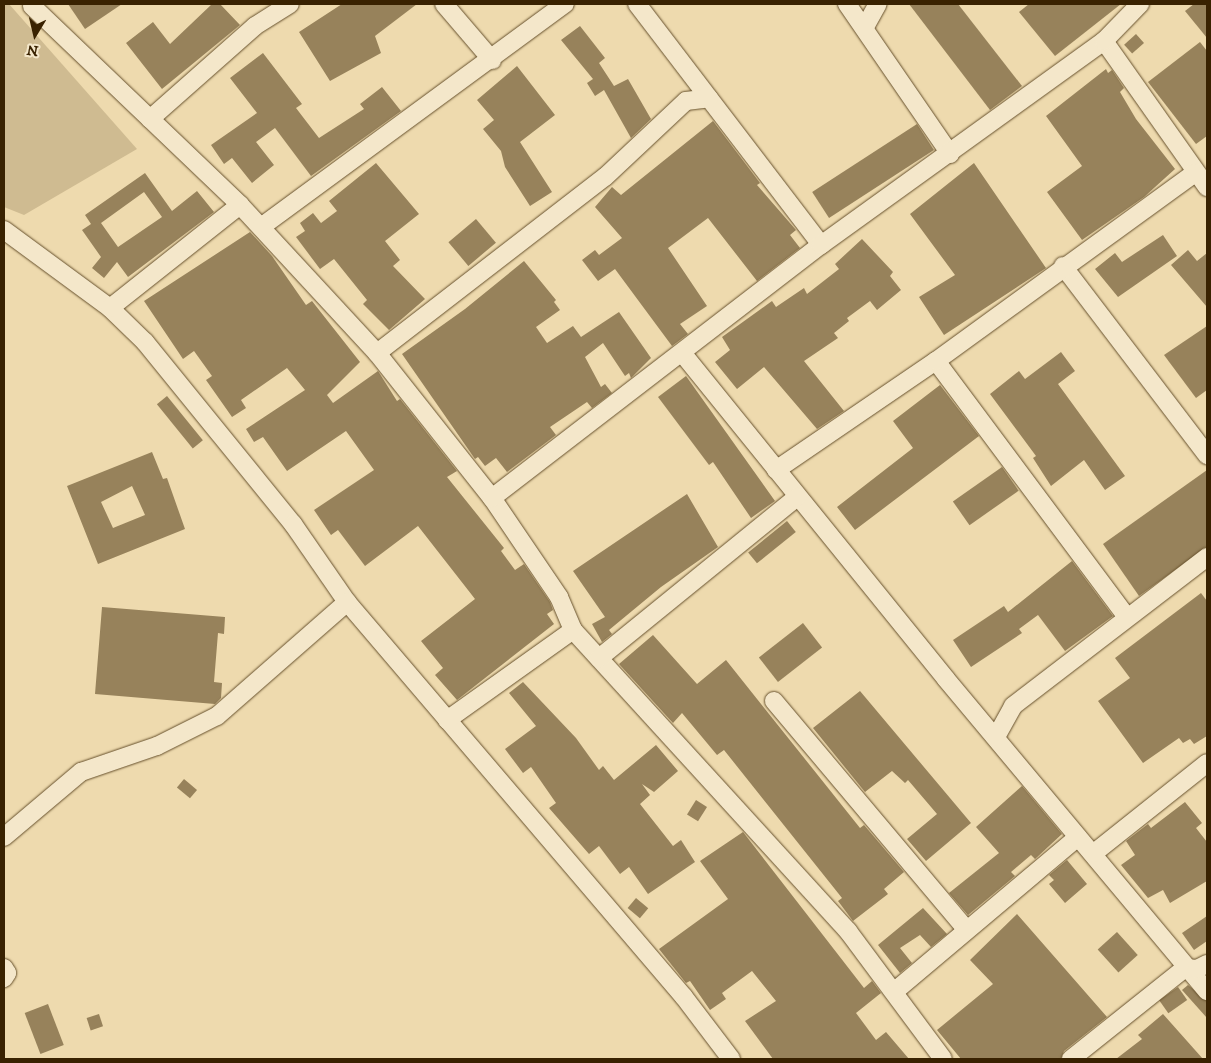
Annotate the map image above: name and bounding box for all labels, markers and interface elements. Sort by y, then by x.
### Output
north arrow [10,10,60,60]
text: N [26,40,40,60]

